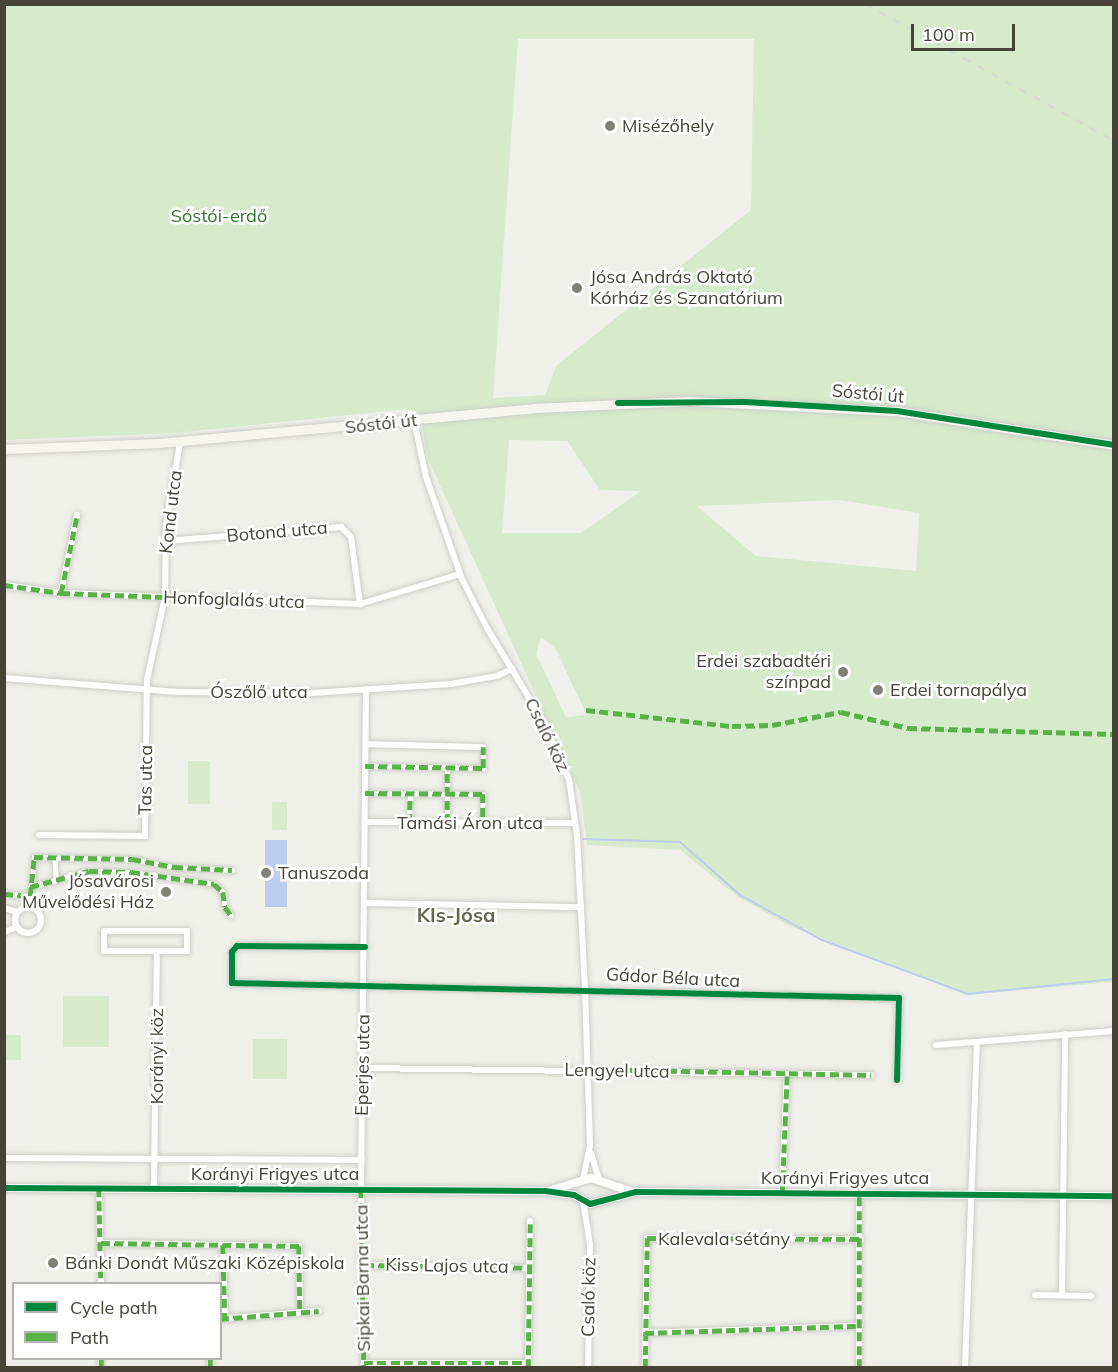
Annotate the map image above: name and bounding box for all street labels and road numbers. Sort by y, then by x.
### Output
street label: Sóstói út [831,380,905,408]
street label: Sóstói út [344,409,418,439]
street label: Kond utca [155,469,187,555]
street label: Botond utca [226,517,328,547]
street label: Honfoglalás utca [163,587,305,613]
street label: Ószőlő utca [210,681,308,703]
street label: Csaló köz [520,694,574,776]
street label: Tas utca [135,745,157,815]
street label: Tamási Áron utca [397,812,543,834]
street label: Gádor Béla utca [605,964,741,992]
street label: Korányi köz [146,1008,168,1104]
street label: Eperjes utca [351,1014,375,1116]
street label: Lengyel utca [564,1059,670,1083]
street label: Korányi Frigyes utca [191,1163,359,1185]
street label: Korányi Frigyes utca [761,1167,929,1189]
street label: Sipkai Barna utca [351,1204,375,1352]
street label: Kalevala sétány [658,1228,790,1250]
street label: Kiss Lajos utca [385,1254,509,1278]
street label: Csaló köz [578,1257,600,1337]

